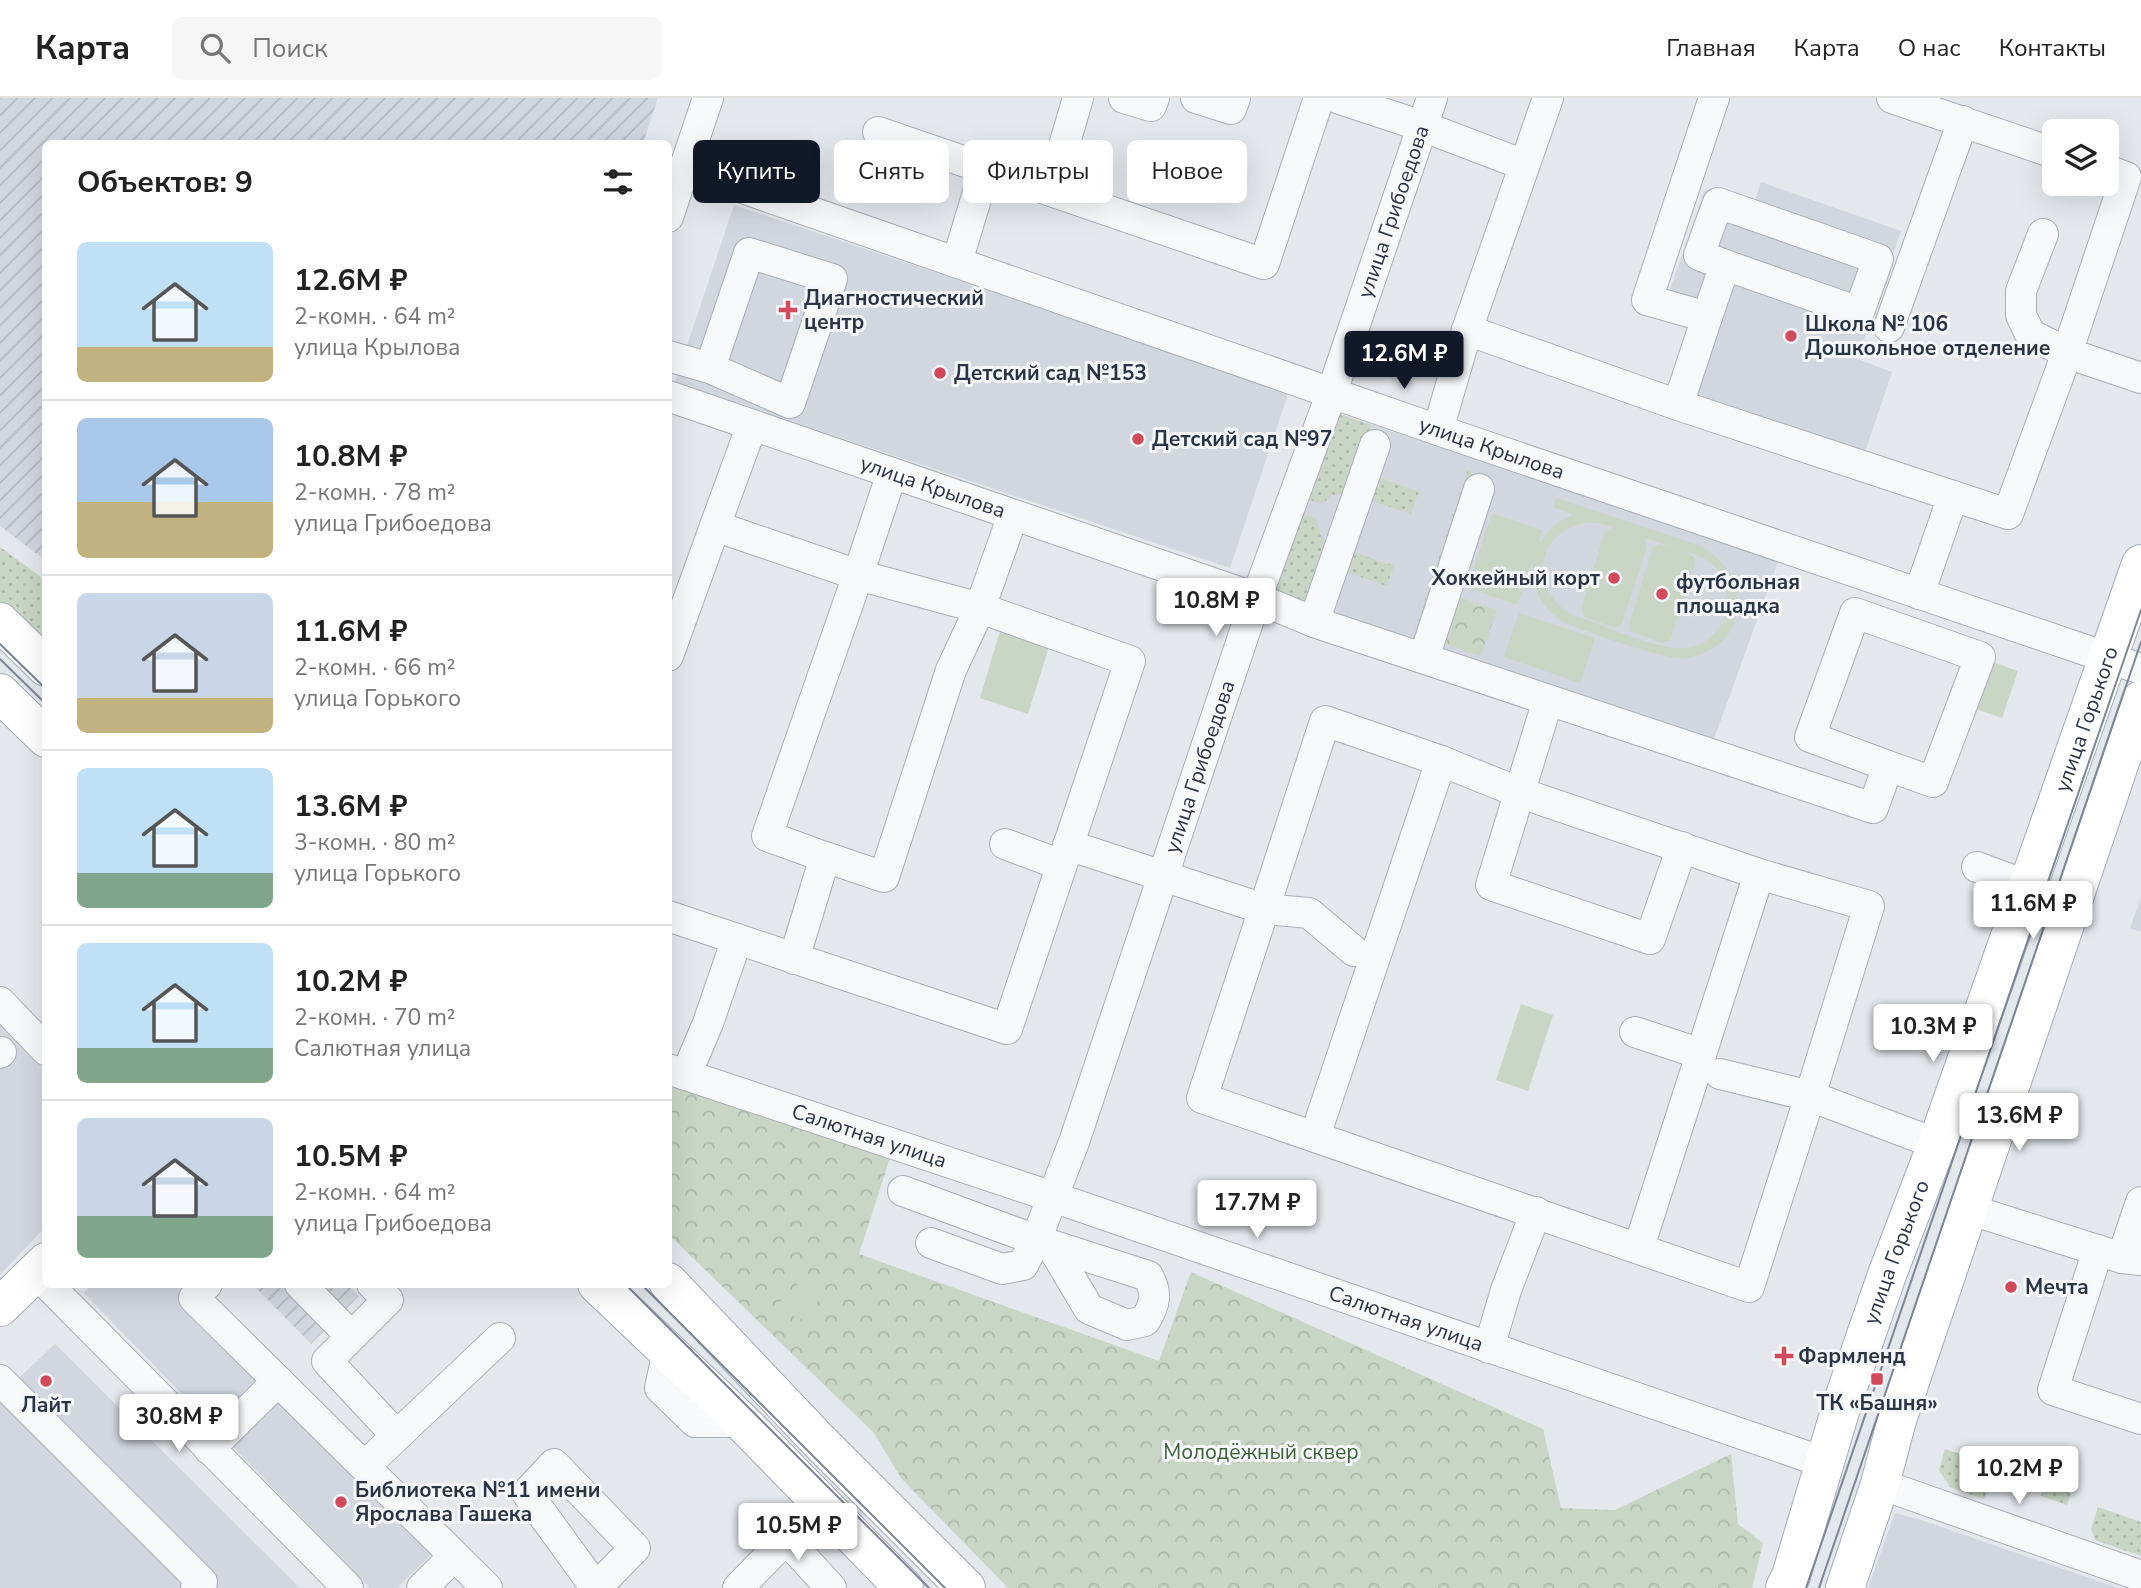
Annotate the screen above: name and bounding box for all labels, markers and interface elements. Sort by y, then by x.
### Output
search box [172,17,662,80]
text: Карта [35,26,130,71]
icon: search [196,29,234,67]
text: Поиск [252,31,328,66]
text: Главная [1666,32,1756,64]
text: Карта [1794,32,1860,64]
text: О нас [1898,32,1961,64]
text: Контакты [1999,32,2106,64]
map controls [2042,119,2119,196]
button: layers [2042,119,2119,196]
street label: улица Грибоедова [1351,122,1436,302]
chip: Купить [693,140,820,203]
chip: Снять [834,140,949,203]
chip: Фильтры [963,140,1113,203]
chip: Новое [1127,140,1247,203]
text: Объектов: 9 [77,162,253,203]
icon: filters [599,163,637,201]
text: 12.6M ₽ [294,260,408,301]
icon: home [133,270,217,354]
place label: Диагностический центр [804,284,984,336]
marker: Диагностический центр [778,300,798,320]
text: 2-комн. · 64 m² [294,301,456,332]
place label: Школа № 106 Дошкольное отделение [1805,310,2050,362]
marker: Школа № 106 Дошкольное отделение [1783,328,1799,344]
pin: 12.6M ₽ [1339,331,1469,391]
text: улица Крылова [294,332,460,363]
text: 12.6M ₽ [1360,338,1448,369]
place label: Детский сад №153 [954,359,1147,387]
marker: Детский сад №153 [932,365,948,381]
street label: улица Крылова [1415,410,1568,486]
place label: Детский сад №97 [1152,425,1332,453]
marker: Детский сад №97 [1130,431,1146,447]
text: 10.8M ₽ [294,436,408,477]
icon: home [133,446,217,530]
street label: улица Крылова [856,449,1009,525]
text: 2-комн. · 78 m² [294,477,456,508]
text: улица Грибоедова [294,508,492,539]
place label: Хоккейный корт [1430,564,1600,592]
place label: футбольная площадка [1676,568,1800,620]
marker: Хоккейный корт [1606,570,1622,586]
pin: 10.8M ₽ [1151,578,1281,638]
text: 10.8M ₽ [1172,585,1260,616]
marker: футбольная площадка [1654,586,1670,602]
text: 11.6M ₽ [294,611,408,652]
icon: home [133,621,217,705]
street label: улица Горького [2048,643,2125,796]
text: 2-комн. · 66 m² [294,652,456,683]
street label: улица Грибоедова [1158,677,1242,857]
text: улица Горького [294,683,461,714]
text: 13.6M ₽ [294,786,408,827]
icon: home [133,796,217,880]
text: 3-комн. · 80 m² [294,827,456,858]
text: улица Горького [294,858,461,889]
pin: 11.6M ₽ [1968,882,2098,941]
text: 11.6M ₽ [1989,888,2077,919]
text: 10.2M ₽ [294,961,408,1002]
icon: home [133,971,217,1055]
text: 2-комн. · 70 m² [294,1002,456,1033]
pin: 10.3M ₽ [1868,1004,1998,1064]
text: 10.3M ₽ [1889,1011,1977,1042]
text: Салютная улица [294,1033,471,1064]
pin: 13.6M ₽ [1954,1094,2084,1153]
street label: Салютная улица [788,1097,950,1175]
text: 13.6M ₽ [1975,1100,2063,1131]
text: 10.5M ₽ [294,1136,408,1177]
icon: home [133,1146,217,1230]
street label: улица Горького [1857,1176,1936,1328]
text: 2-комн. · 64 m² [294,1177,456,1208]
pin: 17.7M ₽ [1192,1180,1322,1240]
text: 17.7M ₽ [1213,1187,1301,1218]
text: улица Грибоедова [294,1208,492,1239]
place label: Мечта [2025,1273,2089,1301]
street label: Салютная улица [1325,1279,1487,1358]
marker: Мечта [2003,1279,2019,1295]
place label: Фармленд [1798,1342,1906,1370]
marker: Фармленд [1776,1348,1792,1364]
marker: ТК «Башня» [1869,1371,1885,1387]
marker: Лайт [38,1373,54,1389]
place label: ТК «Башня» [1816,1389,1938,1417]
place label: Лайт [21,1391,71,1419]
pin: 30.8M ₽ [114,1394,244,1454]
text: 30.8M ₽ [135,1401,223,1432]
park label: Молодёжный сквер [1163,1438,1359,1466]
pin: 10.2M ₽ [1954,1446,2084,1506]
text: 10.2M ₽ [1975,1453,2063,1484]
place label: Библиотека №11 имени Ярослава Гашека [355,1476,601,1528]
marker: Библиотека №11 имени Ярослава Гашека [333,1494,349,1510]
pin: 10.5M ₽ [733,1504,863,1563]
text: 10.5M ₽ [754,1510,842,1541]

